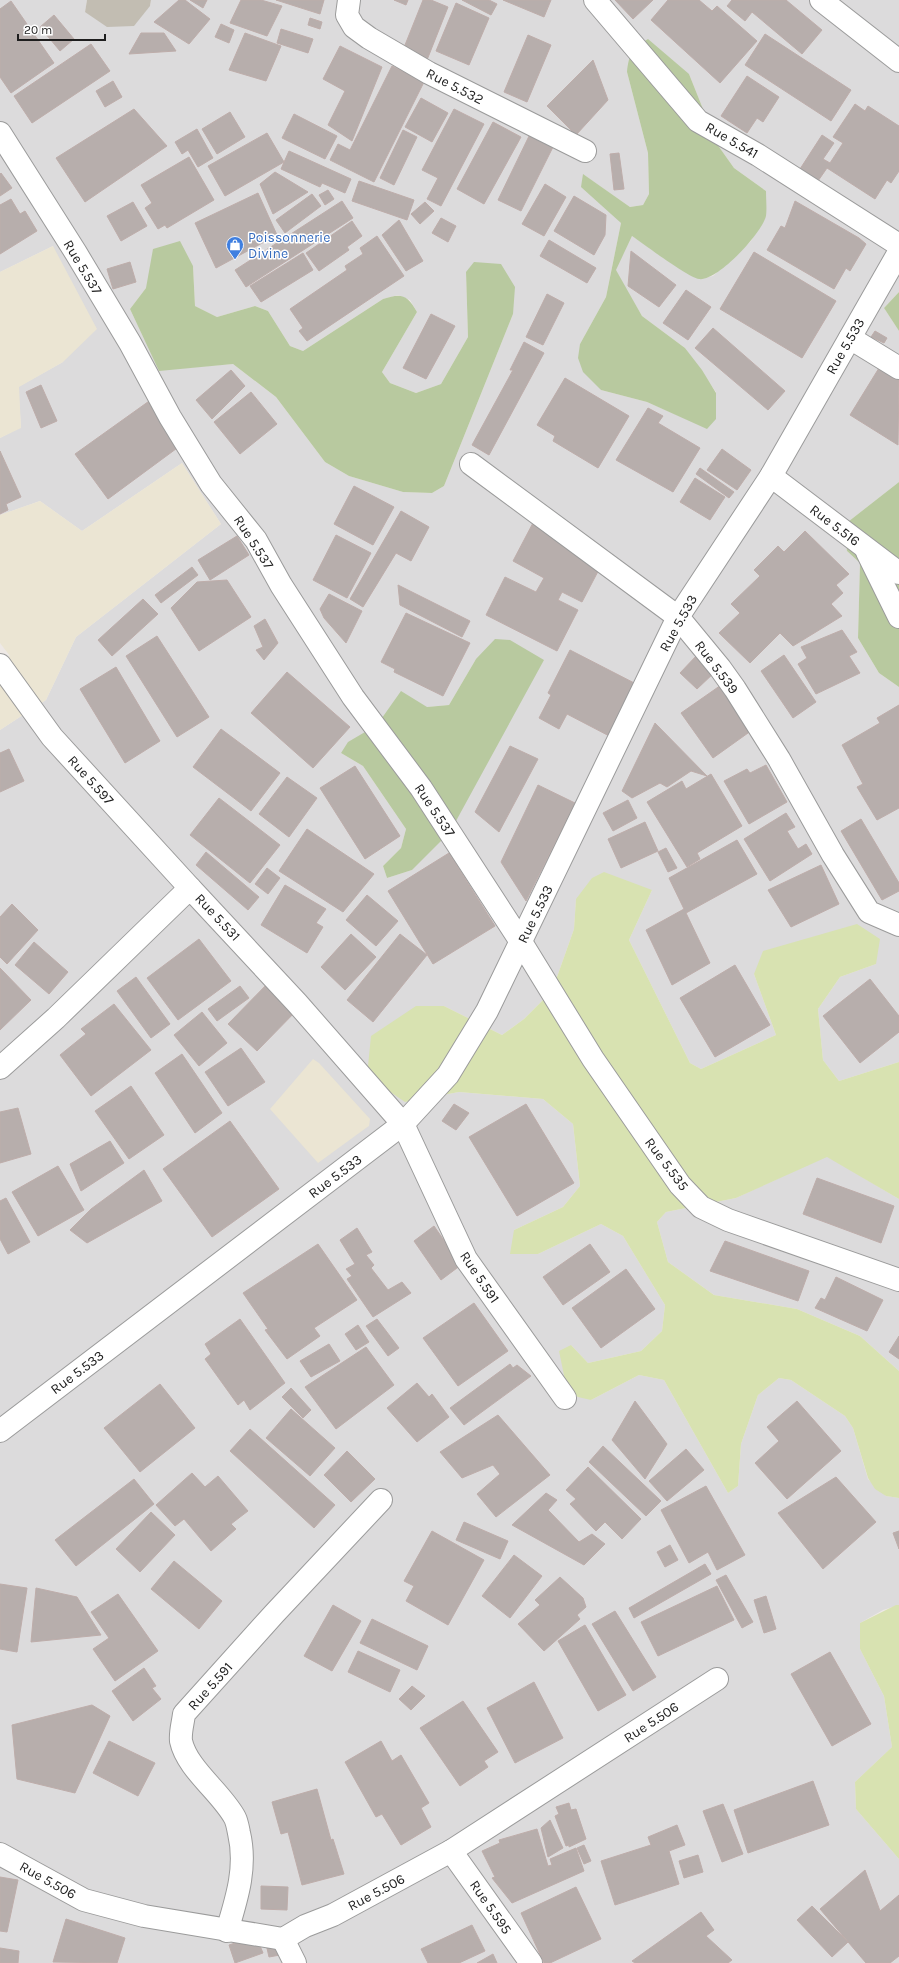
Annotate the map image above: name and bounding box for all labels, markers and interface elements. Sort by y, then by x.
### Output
scale bar [18,16,105,42]
text: 20 m [24,23,52,37]
street label: Rue 5.532 [423,65,486,108]
street label: Rue 5.541 [702,118,761,162]
place label: Poissonnerie Divine [248,229,330,262]
shop icon: Poissonnerie Divine [225,235,245,260]
street label: Rue 5.537 [60,237,106,298]
street label: Rue 5.533 [822,315,868,378]
street label: Rue 5.516 [806,501,863,550]
street label: Rue 5.537 [230,512,277,573]
street label: Rue 5.533 [656,592,701,655]
street label: Rue 5.539 [691,637,742,697]
street label: Rue 5.597 [64,752,117,809]
street label: Rue 5.537 [411,780,459,841]
street label: Rue 5.533 [514,882,557,946]
street label: Rue 5.531 [191,890,244,945]
street label: Rue 5.535 [641,1134,692,1194]
street label: Rue 5.533 [305,1151,365,1202]
street label: Rue 5.591 [456,1248,503,1306]
street label: Rue 5.533 [47,1347,107,1398]
street label: Rue 5.591 [184,1659,236,1714]
street label: Rue 5.506 [621,1698,682,1746]
street label: Rue 5.506 [16,1858,79,1903]
street label: Rue 5.506 [345,1870,408,1915]
street label: Rue 5.595 [466,1877,515,1938]

